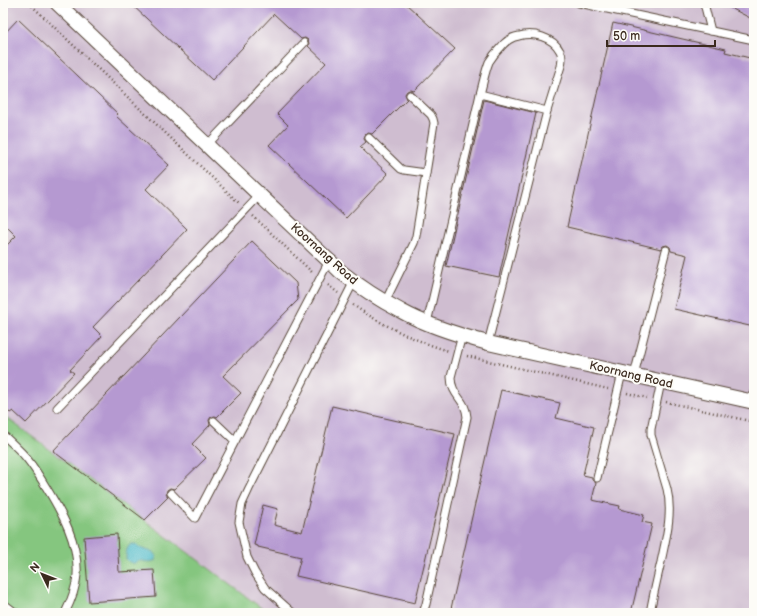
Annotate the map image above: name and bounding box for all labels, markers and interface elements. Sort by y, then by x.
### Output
scale bar [607,22,715,48]
text: 50 m [613,29,640,44]
street label: Koornang Road [287,220,361,288]
street label: Koornang Road [588,358,674,392]
north arrow [22,554,62,594]
text: N [27,560,43,575]

